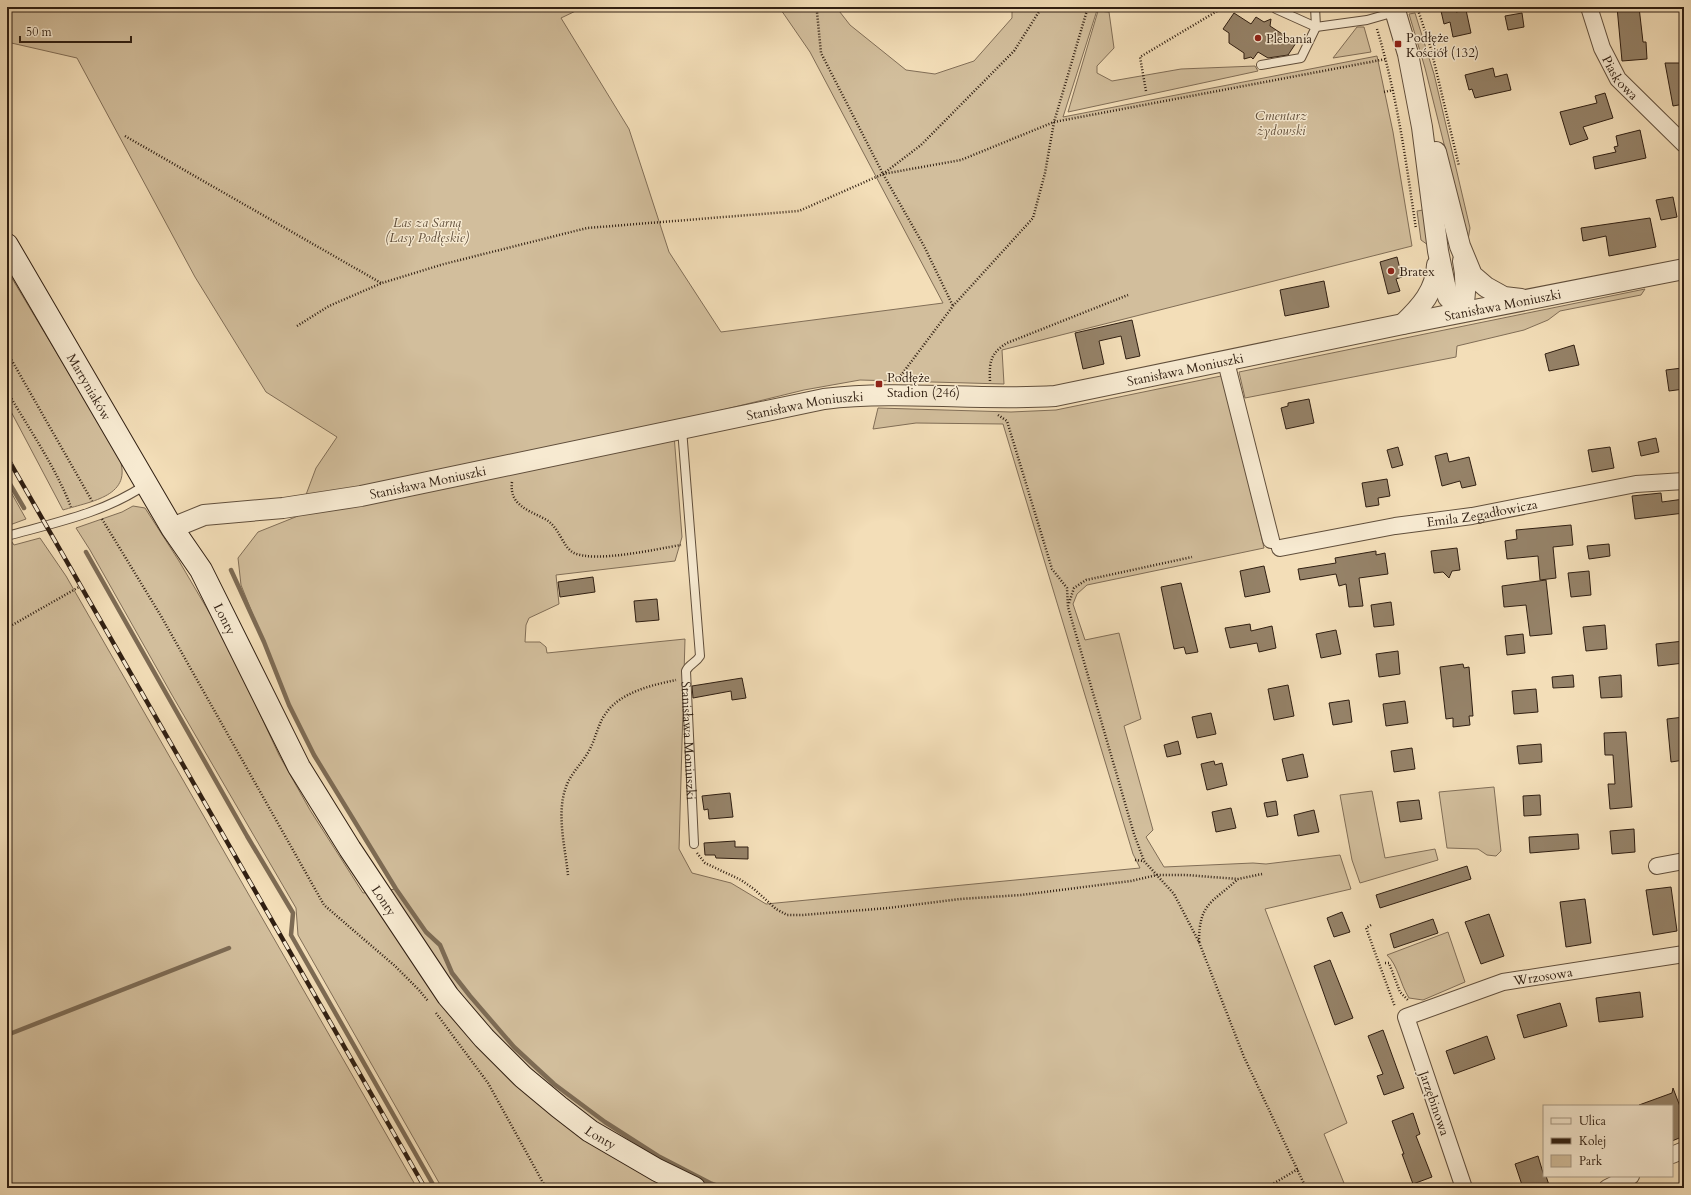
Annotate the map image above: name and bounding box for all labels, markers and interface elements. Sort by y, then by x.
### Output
scale bar [20,18,131,44]
text: 50 m [26,24,53,40]
place label: Podłęże Kościół (132) [1406,29,1479,62]
place label: Plebania [1266,30,1313,48]
marker: Plebania [1253,33,1263,43]
marker: Podłęże Kościół (132) [1393,39,1403,49]
street label: Piaskowa [1597,53,1642,104]
park label: Cmentarz żydowski [1255,107,1308,140]
park label: Las za Sarną (Lasy Podłęskie) [385,214,470,247]
place label: Bratex [1399,263,1435,281]
marker: Bratex [1386,266,1396,276]
street label: Stanisława Moniuszki [1443,285,1563,326]
street label: Stanisława Moniuszki [1125,349,1246,391]
street label: Martyniaków [62,350,116,424]
place label: Podłęże Stadion (246) [887,369,960,402]
marker: Podłęże Stadion (246) [874,379,884,389]
street label: Stanisława Moniuszki [745,388,864,425]
street label: Stanisława Moniuszki [368,462,488,504]
street label: Emila Zegadłowicza [1425,495,1539,532]
street label: Lonty [209,600,240,638]
street label: Stanisława Moniuszki [676,681,700,801]
street label: Lonty [367,882,400,920]
street label: Wrzosowa [1511,963,1574,990]
street label: Jarzębinowa [1414,1067,1454,1139]
legend [1543,1105,1673,1177]
text: Ulica [1579,1113,1607,1129]
street label: Lonty [581,1122,619,1154]
text: Kolej [1579,1133,1606,1149]
text: Park [1579,1153,1603,1169]

